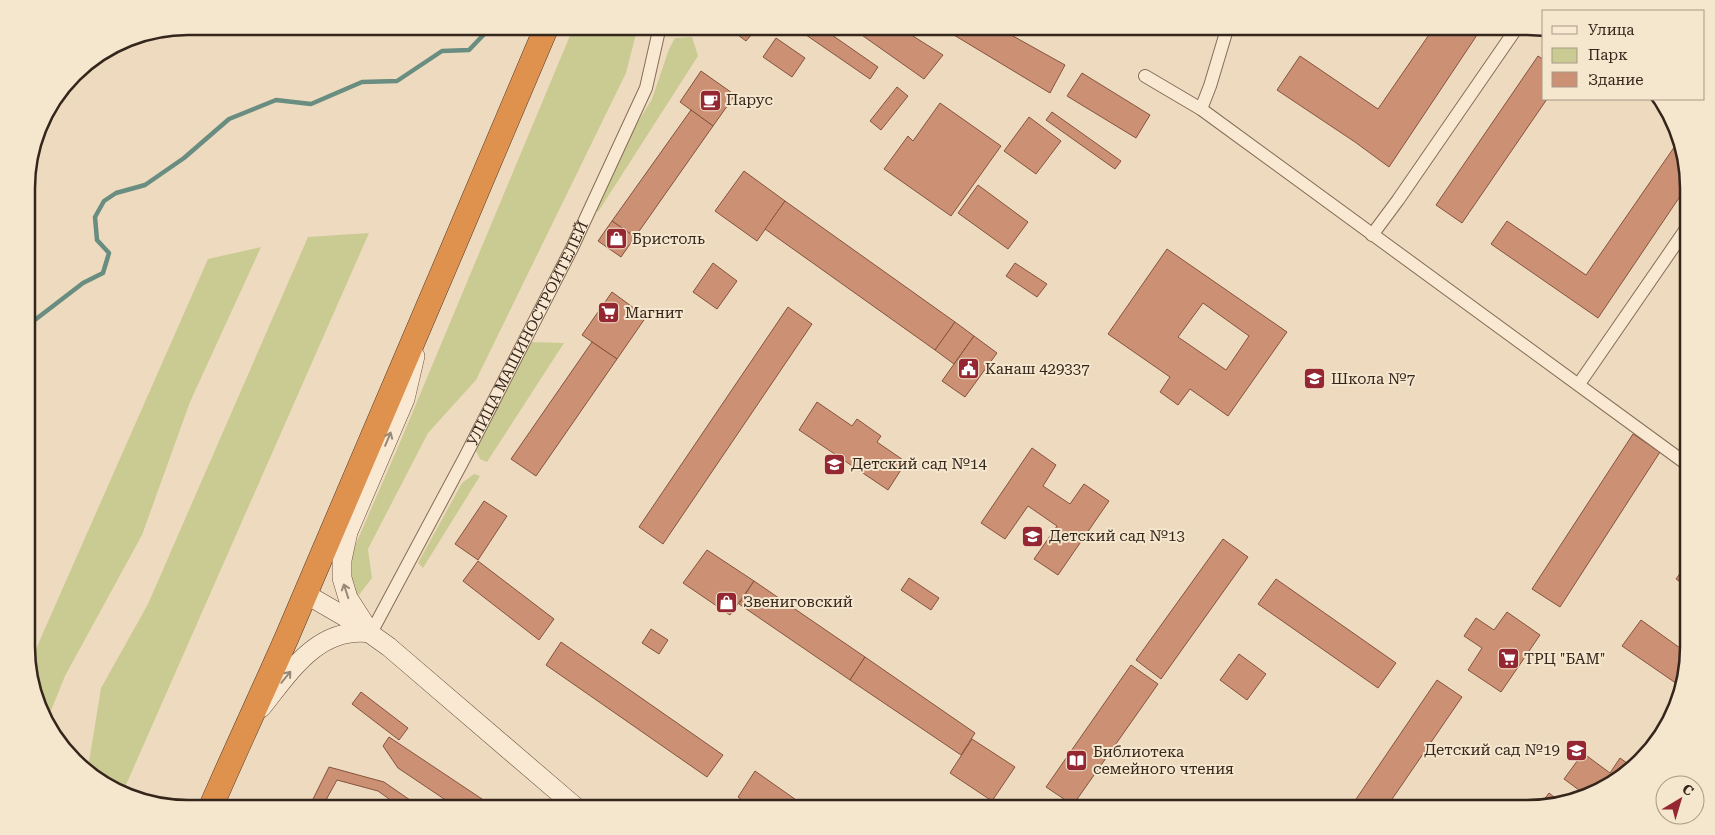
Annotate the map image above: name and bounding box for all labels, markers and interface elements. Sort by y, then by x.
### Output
legend [1542,10,1705,100]
text: Улица [1588,21,1634,39]
text: Парк [1588,46,1628,64]
text: Здание [1588,71,1644,89]
cafe icon: Парус [698,88,722,112]
place label: Парус [726,91,773,109]
street label: УЛИЦА МАШИНОСТРОИТЕЛЕЙ [463,218,592,449]
shop icon: Бристоль [604,227,628,251]
place label: Бристоль [632,230,705,248]
supermarket icon: Магнит [597,301,621,325]
place label: Магнит [625,304,683,322]
public building icon: Канаш 429337 [957,357,981,381]
place label: Канаш 429337 [985,360,1090,378]
school or university icon: Школа №7 [1303,367,1327,391]
place label: Школа №7 [1331,370,1415,388]
one-way arrow [385,431,394,446]
school or university icon: Детский сад №14 [823,452,847,476]
place label: Детский сад №14 [851,455,987,473]
school or university icon: Детский сад №13 [1021,524,1045,548]
place label: Детский сад №13 [1049,527,1185,545]
one-way arrow [341,584,351,600]
shop icon: Звениговский [715,590,739,614]
place label: Звениговский [743,593,853,611]
supermarket icon: ТРЦ "БАМ" [1496,647,1520,671]
place label: ТРЦ "БАМ" [1524,650,1605,668]
one-way arrow [281,671,292,684]
school or university icon: Детский сад №19 [1564,738,1588,762]
place label: Детский сад №19 [1424,741,1560,759]
place label: Библиотека семейного чтения [1093,743,1234,778]
library icon: Библиотека семейного чтения [1065,749,1089,773]
north arrow [1655,775,1705,825]
text: С [1679,780,1697,799]

